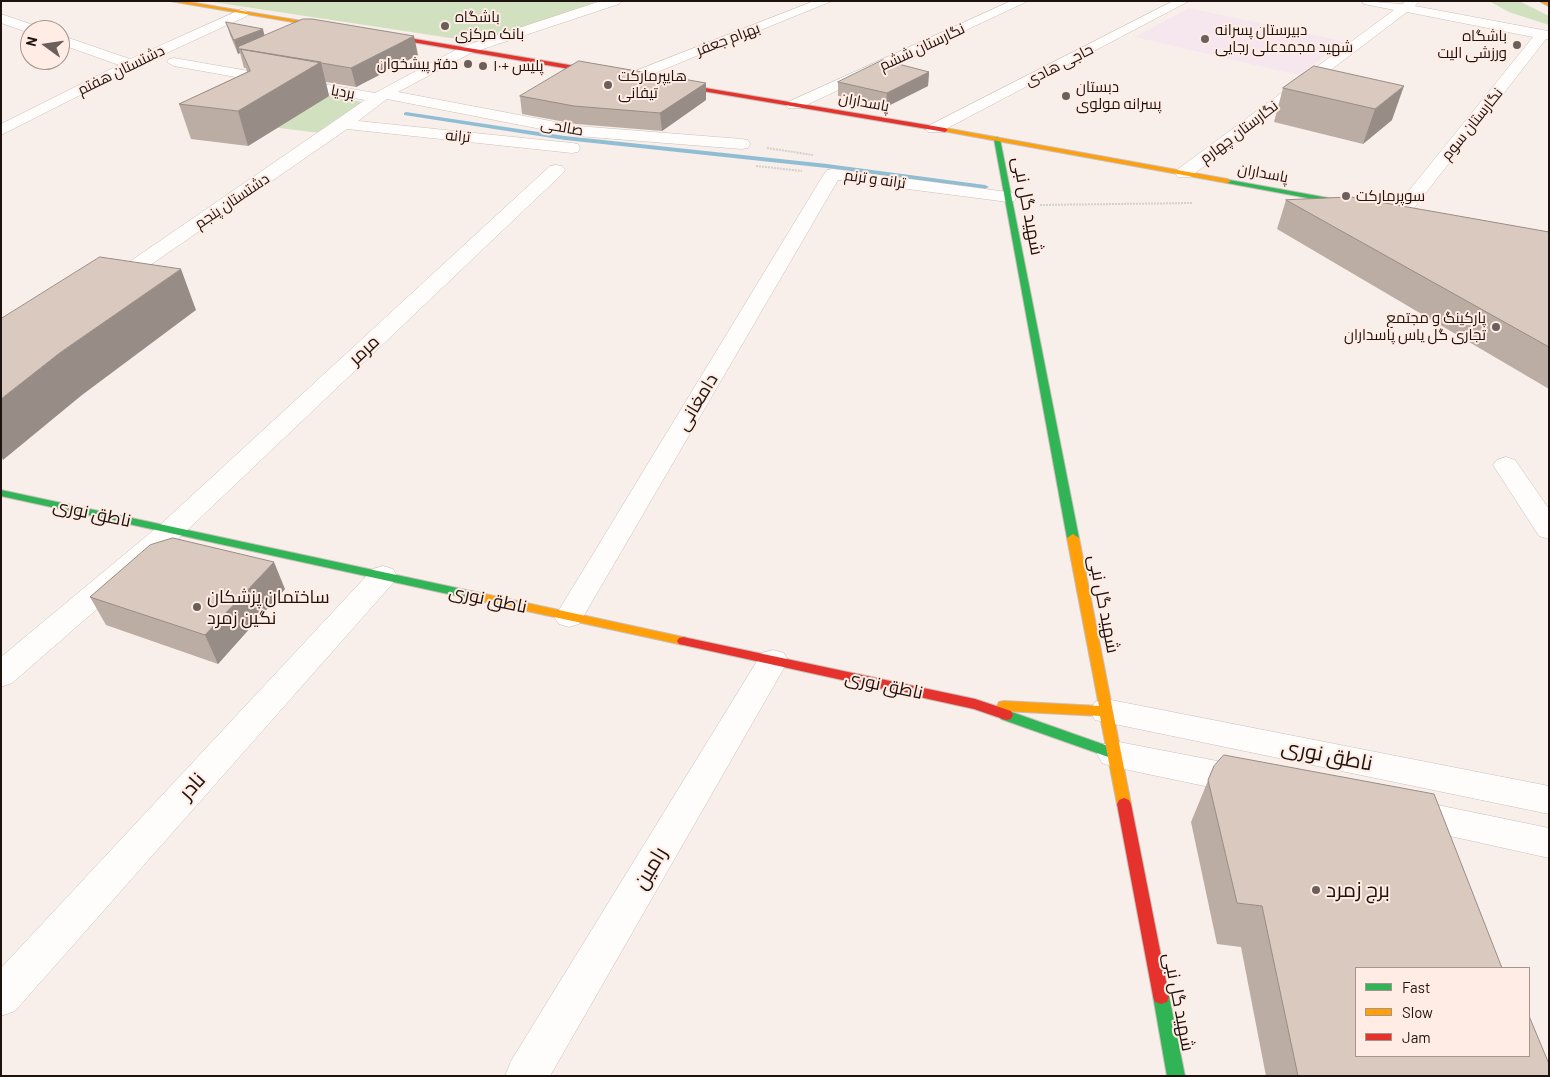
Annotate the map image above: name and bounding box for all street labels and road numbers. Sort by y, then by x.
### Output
street label: بهرام جعفر [694,19,762,59]
street label: نگارستان ششم [876,19,968,75]
street label: حاجی هادی [1022,40,1096,90]
street label: دشتستان هفتم [75,41,167,99]
street label: بردیا [330,81,356,103]
street label: نگارستان سوم [1437,84,1507,164]
street label: پاسداران [837,89,891,115]
street label: نگارستان چهارم [1196,97,1282,167]
street label: صالحی [539,114,585,140]
street label: ترانه [445,126,471,146]
street label: شهید گل نبی [1008,155,1048,257]
street label: پاسداران [1236,160,1290,186]
street label: ترانه و ترنم [843,166,907,192]
street label: دشتستان پنجم [191,169,273,233]
street label: مرمر [344,331,384,369]
street label: دامغانی [672,370,722,434]
street label: ناطق نوری [51,494,133,532]
street label: شهید گل نبی [1084,553,1124,655]
street label: ناطق نوری [447,580,529,618]
street label: ناطق نوری [843,666,925,704]
street label: ناطق نوری [1279,734,1375,776]
street label: نادر [173,767,211,805]
street label: رامین [627,842,673,894]
street label: شهید گل نبی [1159,951,1199,1053]

